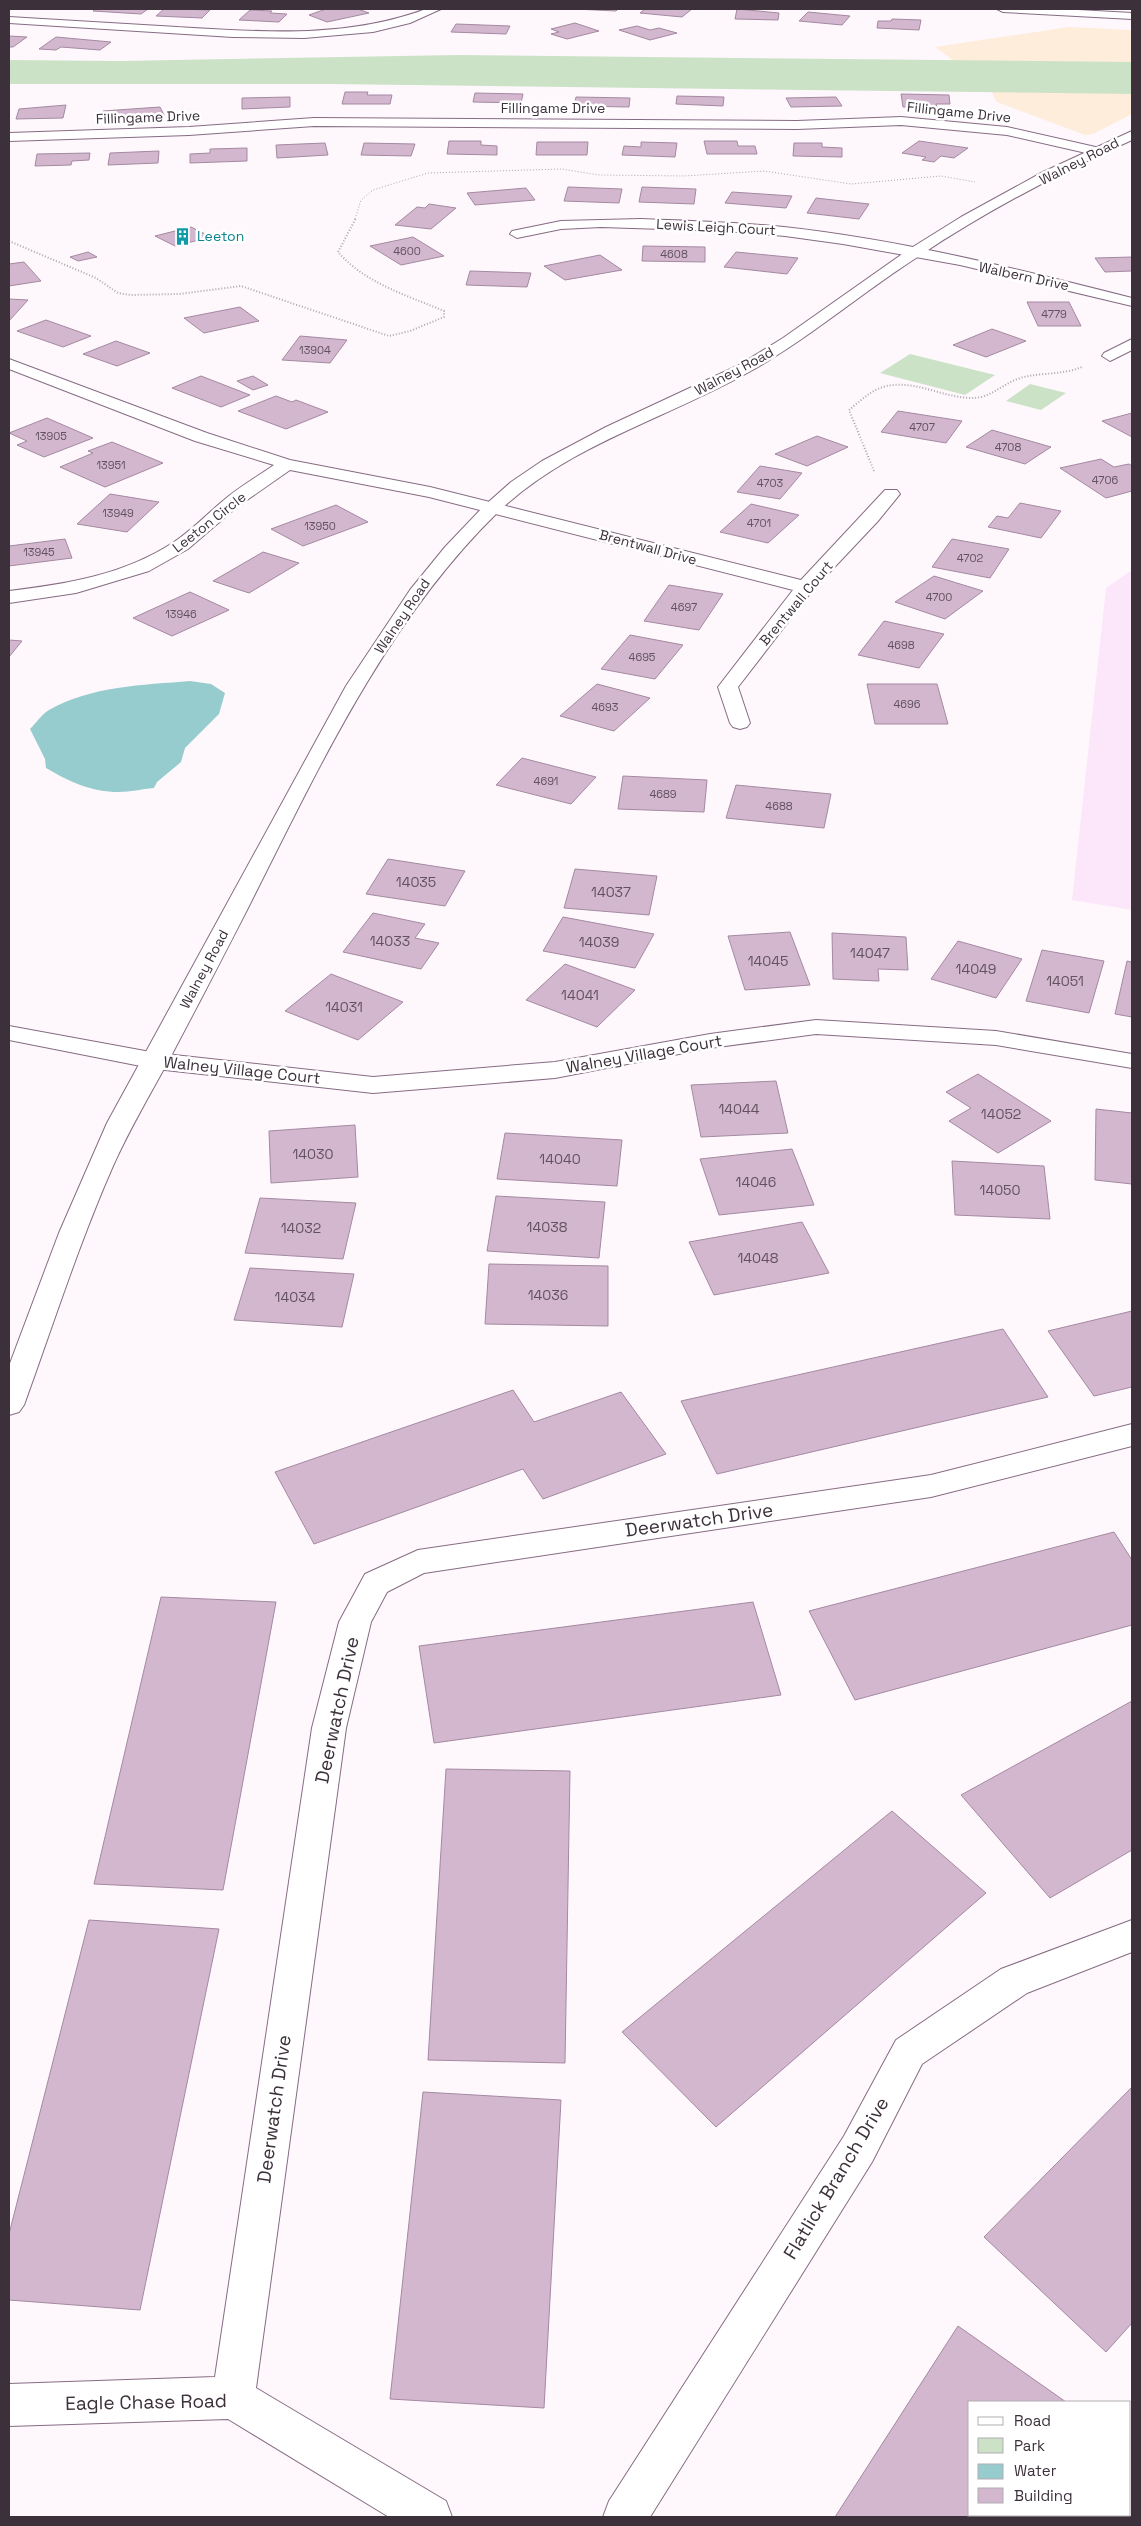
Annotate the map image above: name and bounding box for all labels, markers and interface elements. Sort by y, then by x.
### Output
street label: Fillingame Drive [906,98,1012,126]
street label: Fillingame Drive [501,99,605,117]
street label: Fillingame Drive [96,106,200,128]
street label: Walney Road [1036,133,1122,189]
street label: Lewis Leigh Court [656,215,776,239]
building icon: Leeton [173,226,193,246]
place label: Leeton [197,227,244,245]
house number: 4600 [393,244,421,258]
house number: 4608 [660,247,688,261]
street label: Walbern Drive [977,258,1071,294]
house number: 4779 [1041,307,1067,321]
house number: 13904 [299,343,331,357]
street label: Walney Road [691,343,777,399]
house number: 4707 [909,420,935,434]
house number: 13905 [35,429,67,443]
house number: 4708 [995,440,1021,454]
house number: 13951 [96,458,126,472]
house number: 4706 [1092,473,1118,487]
house number: 4703 [757,476,784,490]
street label: Leeton Circle [169,488,249,556]
house number: 13949 [102,506,134,520]
house number: 4701 [747,516,771,530]
house number: 13950 [304,519,336,533]
street label: Brentwall Drive [597,525,699,569]
house number: 13945 [23,545,55,559]
house number: 4702 [957,551,984,565]
street label: Brentwall Court [755,557,837,649]
street label: Walney Road [370,575,434,657]
house number: 4700 [926,590,952,604]
house number: 4697 [671,600,697,614]
house number: 13946 [165,607,197,621]
house number: 4698 [887,638,915,652]
house number: 4695 [629,650,656,664]
house number: 4696 [893,697,921,711]
house number: 4693 [592,700,619,714]
house number: 4691 [534,774,558,788]
house number: 4689 [649,787,677,801]
house number: 4688 [765,799,793,813]
house number: 14035 [396,873,436,891]
house number: 14037 [591,883,631,901]
street label: Walney Road [176,926,232,1012]
house number: 14033 [370,932,410,950]
house number: 14039 [579,933,619,951]
house number: 14047 [850,944,890,962]
house number: 14045 [748,952,788,970]
house number: 14049 [956,960,996,978]
house number: 14051 [1046,972,1084,990]
house number: 14041 [561,986,599,1004]
house number: 14031 [325,998,363,1016]
street label: Walney Village Court [564,1030,724,1078]
street label: Walney Village Court [162,1051,322,1089]
house number: 14044 [718,1100,760,1118]
house number: 14052 [981,1105,1021,1123]
house number: 14030 [292,1145,334,1163]
house number: 14040 [539,1150,581,1168]
house number: 14046 [736,1173,776,1191]
house number: 14050 [980,1181,1020,1199]
house number: 14038 [527,1218,568,1236]
house number: 14032 [281,1219,321,1237]
house number: 14048 [737,1249,779,1267]
house number: 14036 [528,1286,568,1304]
house number: 14034 [275,1288,316,1306]
street label: Deerwatch Drive [623,1497,775,1543]
street label: Deerwatch Drive [309,1634,365,1786]
street label: Deerwatch Drive [251,2033,297,2185]
street label: Flatlick Branch Drive [778,2092,894,2264]
street label: Eagle Chase Road [65,2388,227,2416]
legend [968,2401,1131,2516]
text: Road [1014,2411,1051,2430]
text: Park [1014,2436,1045,2455]
text: Water [1014,2461,1057,2480]
text: Building [1014,2486,1073,2505]

